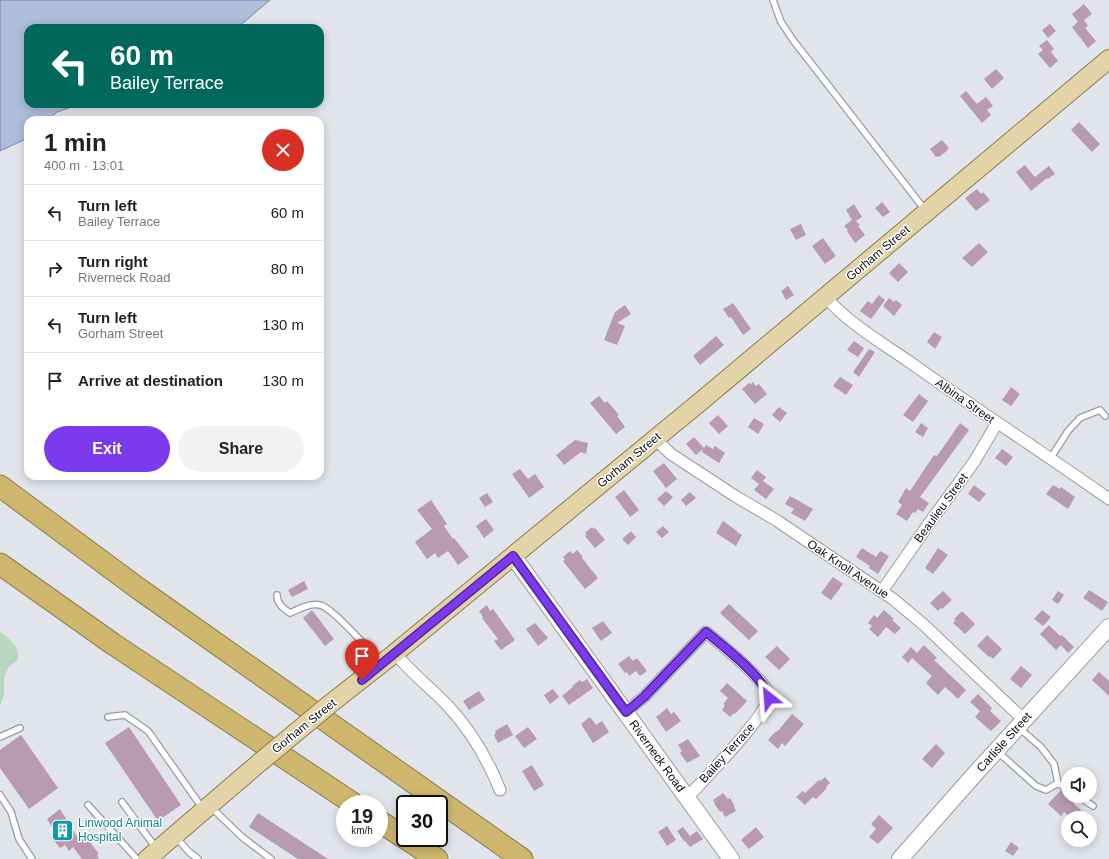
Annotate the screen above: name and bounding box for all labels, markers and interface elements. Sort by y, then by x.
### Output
icon: left [44,40,96,92]
text: 60 m [110,40,174,71]
text: Bailey Terrace [110,73,224,93]
text: 1 min [44,129,107,156]
button: close [262,129,304,171]
text: 400 m · 13:01 [44,158,124,173]
text: Turn left [78,197,137,214]
icon: left [44,202,66,224]
text: 60 m [271,204,304,221]
text: Bailey Terrace [78,214,160,229]
street label: Gorham Street [843,222,913,284]
text: Turn right [78,253,148,270]
icon: right [44,258,66,280]
text: 80 m [271,260,304,277]
text: Riverneck Road [78,270,171,285]
text: Turn left [78,309,137,326]
icon: left [44,314,66,336]
text: 130 m [262,316,304,333]
text: Gorham Street [78,326,163,341]
icon: arrive [44,370,66,392]
text: Arrive at destination [78,372,223,389]
text: 130 m [262,372,304,389]
street label: Albina Street [933,376,998,427]
button: Exit [44,426,170,472]
button: Share [178,426,304,472]
street label: Gorham Street [594,429,664,491]
street label: Beaulieu Street [911,470,971,545]
street label: Oak Knoll Avenue [805,537,892,602]
pin [345,639,379,680]
icon: arrive [351,645,373,667]
position arrow [748,677,790,719]
street label: Gorham Street [269,695,340,756]
street label: Carlisle Street [974,709,1035,775]
street label: Riverneck Road [626,717,688,795]
street label: Bailey Terrace [696,720,758,786]
map controls [1061,767,1097,847]
button: sound [1061,767,1097,803]
speed limit sign: 30 [396,795,448,847]
text: 19 [351,805,373,827]
button: search [1061,811,1097,847]
place label: Linwood Animal Hospital [78,816,162,844]
building icon: Linwood Animal Hospital [50,817,76,843]
text: km/h [351,825,373,836]

